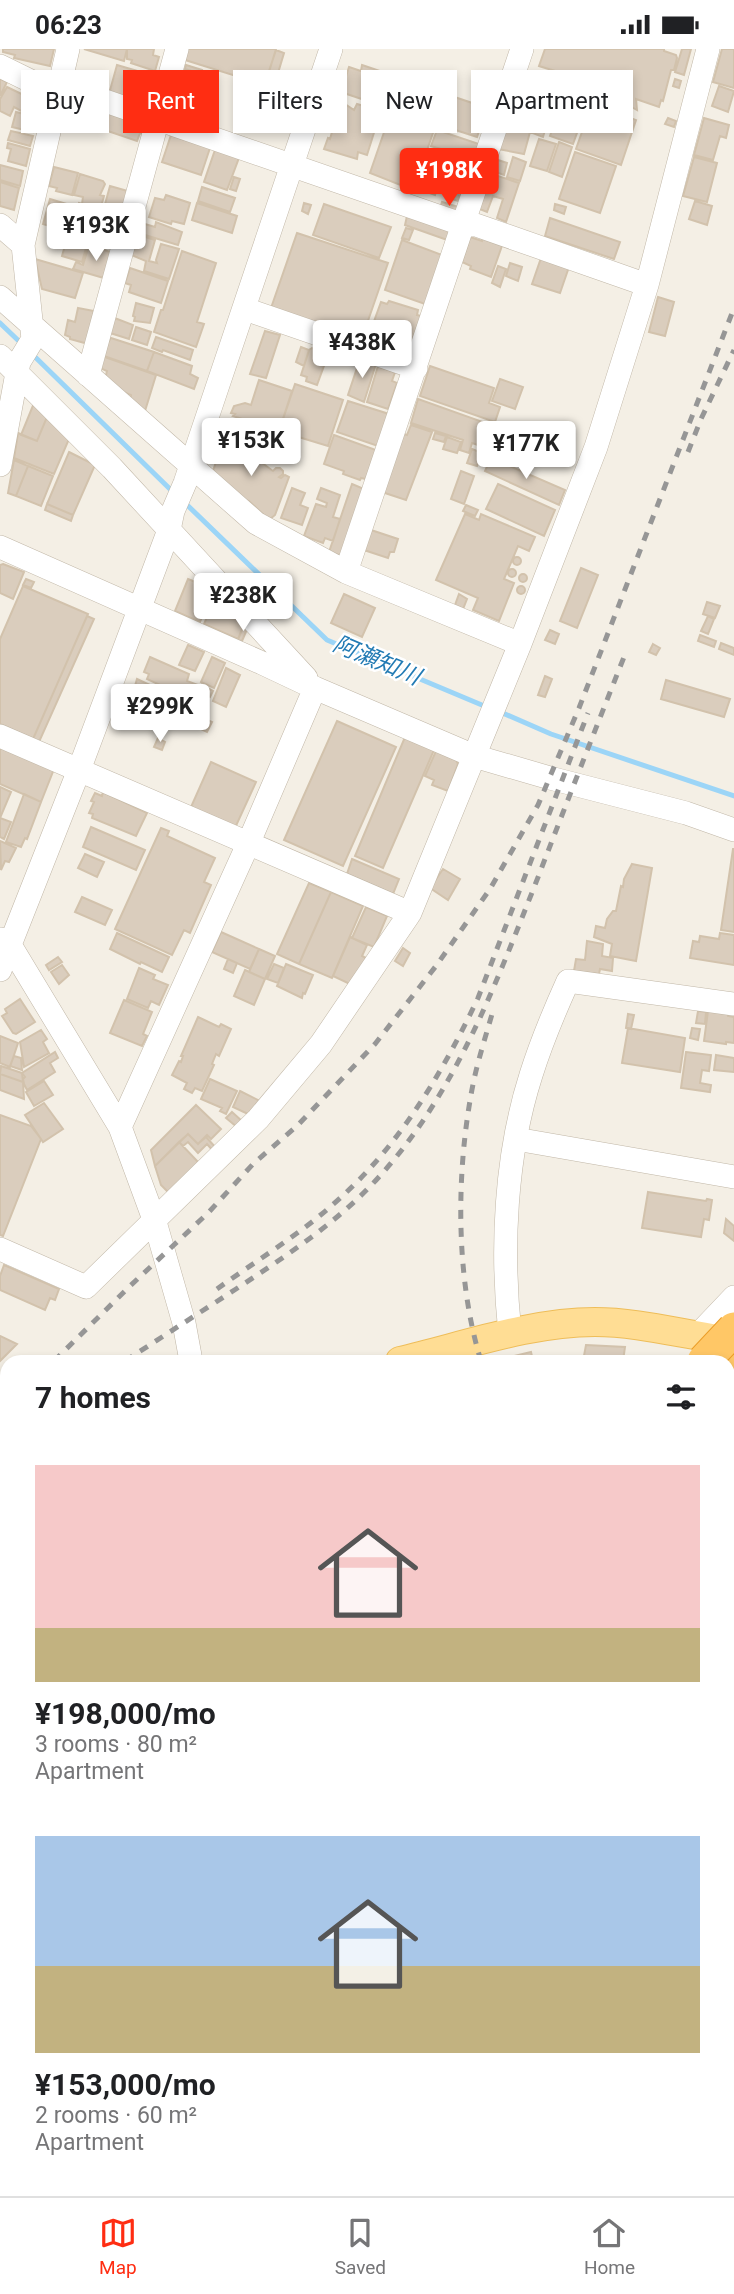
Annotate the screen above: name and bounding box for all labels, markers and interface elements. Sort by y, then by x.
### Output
text: 06:23 [35,10,102,40]
chip: Buy [21,70,109,133]
chip: Rent [123,70,219,133]
chip: Filters [233,70,347,133]
chip: New [361,70,457,133]
chip: Apartment [471,70,633,133]
pin: ¥198K [400,149,498,208]
text: ¥198K [416,157,482,184]
pin: ¥193K [47,203,145,263]
text: ¥193K [63,212,129,239]
pin: ¥438K [313,321,411,380]
text: ¥438K [329,329,395,356]
pin: ¥153K [202,419,300,478]
pin: ¥177K [477,421,575,481]
text: ¥153K [218,427,284,454]
text: ¥177K [493,430,559,457]
pin: ¥238K [194,573,292,633]
text: ¥238K [210,582,276,609]
water label: 阿瀬知川 [329,630,427,692]
pin: ¥299K [111,685,209,744]
text: ¥299K [127,693,193,720]
icon: filters [662,1378,700,1416]
text: 7 homes [35,1380,151,1415]
icon: home [305,1510,431,1636]
text: ¥198,000/mo [35,1696,216,1731]
text: 3 rooms · 80 m² [35,1731,197,1758]
text: Apartment [35,1758,144,1785]
icon: home [305,1881,431,2007]
text: ¥153,000/mo [35,2067,216,2102]
text: 2 rooms · 60 m² [35,2102,197,2129]
text: Apartment [35,2129,144,2156]
tab: Map [99,2214,137,2279]
tab: Saved [335,2214,386,2279]
tab: Home [584,2214,635,2279]

